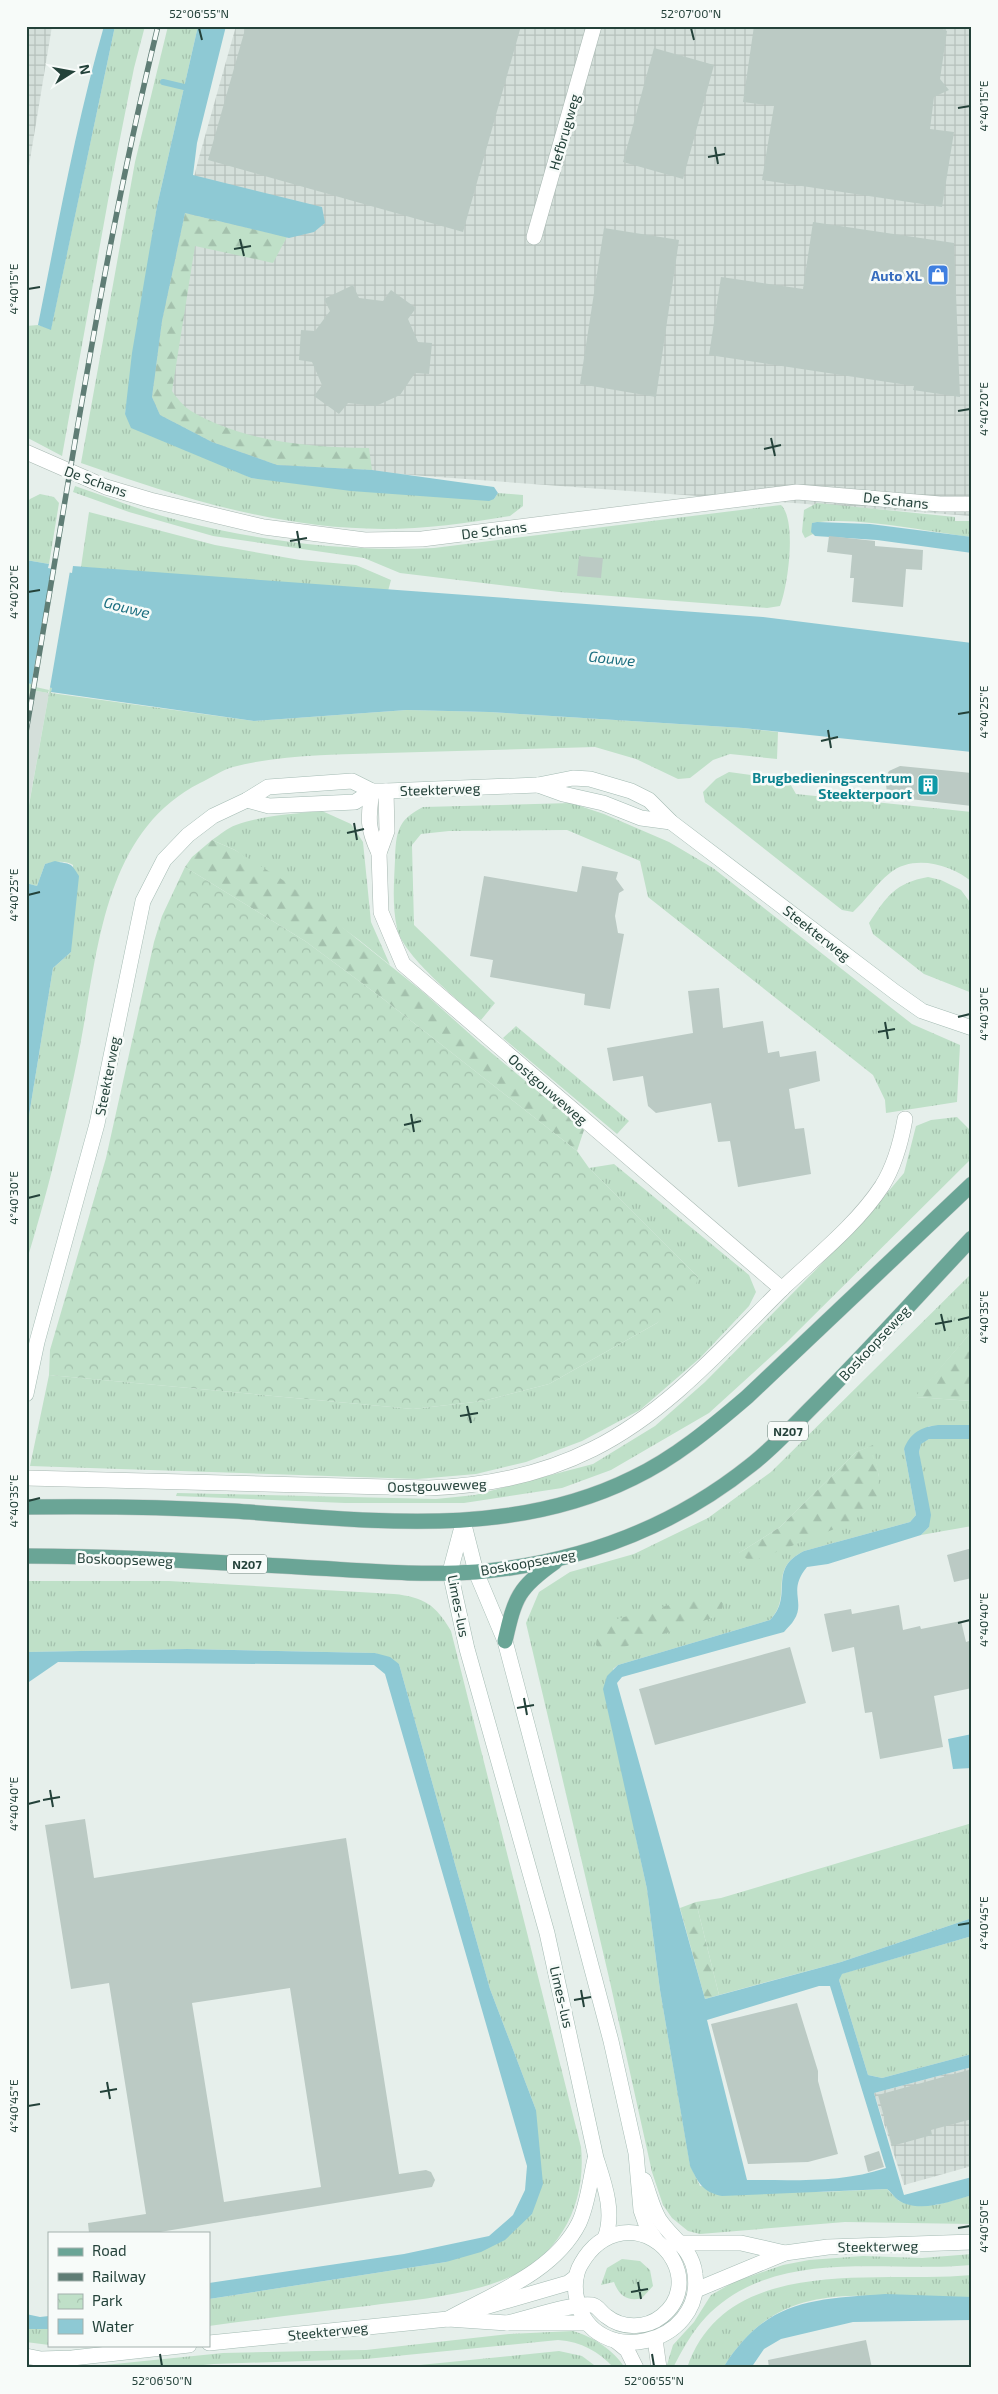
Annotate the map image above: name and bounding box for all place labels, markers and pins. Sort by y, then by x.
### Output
shop icon: Auto XL [926,263,950,287]
place label: Auto XL [871,267,922,284]
place label: Brugbedieningscentrum Steekterpoort [752,769,912,802]
building icon: Brugbedieningscentrum Steekterpoort [916,773,940,797]

